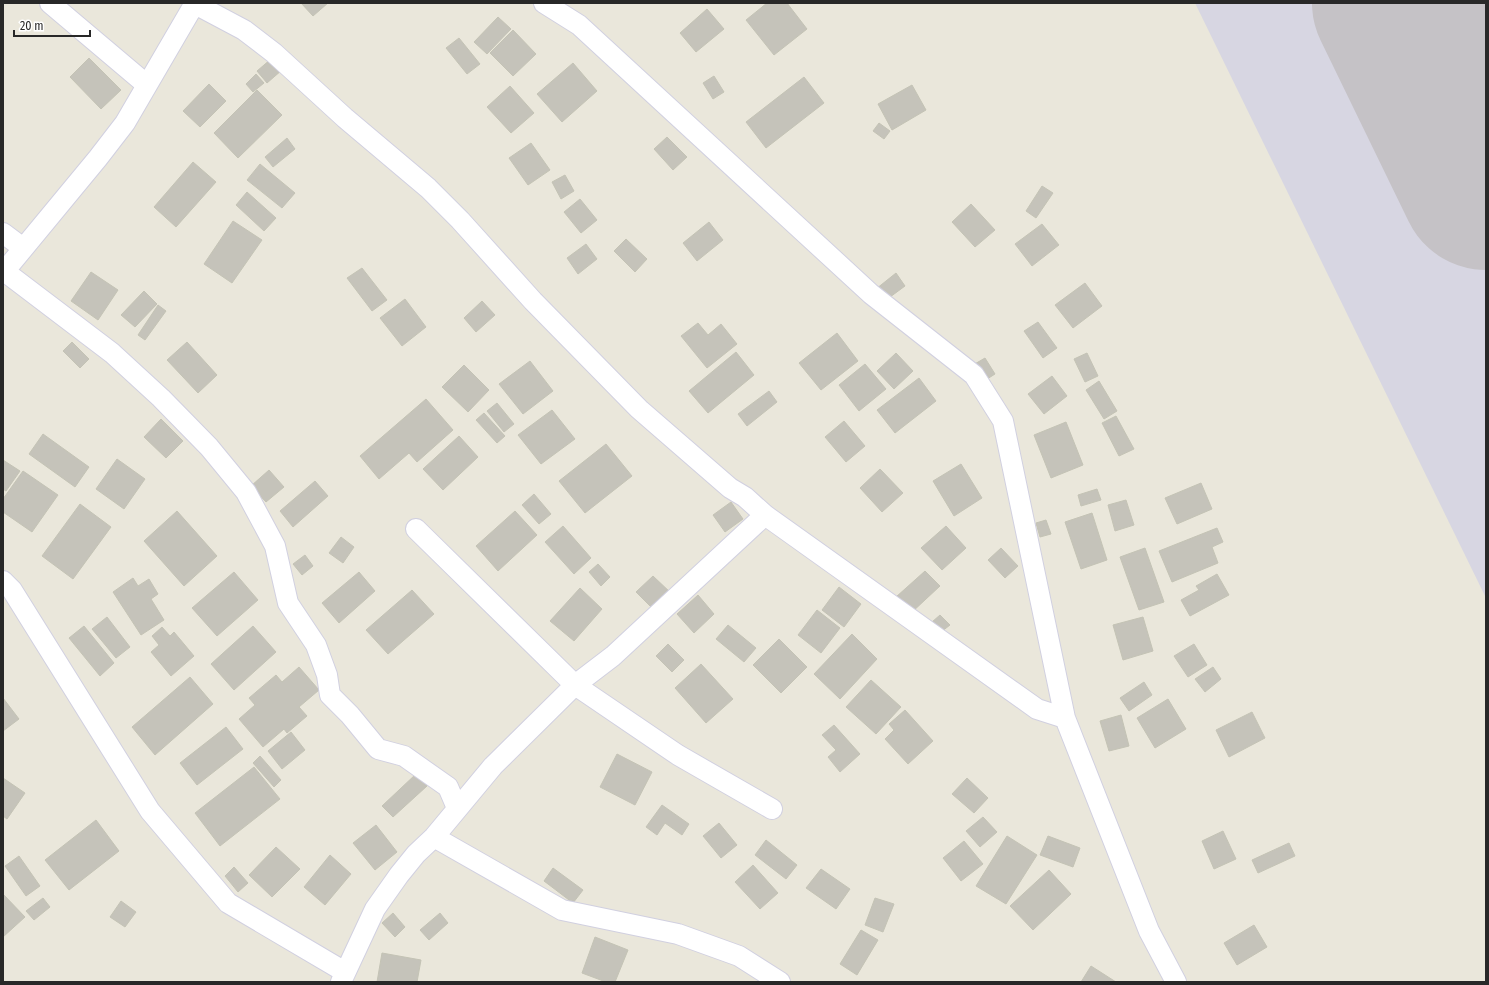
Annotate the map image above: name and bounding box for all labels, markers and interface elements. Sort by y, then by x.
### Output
scale bar [14,12,90,38]
text: 20 m [20,19,44,33]

